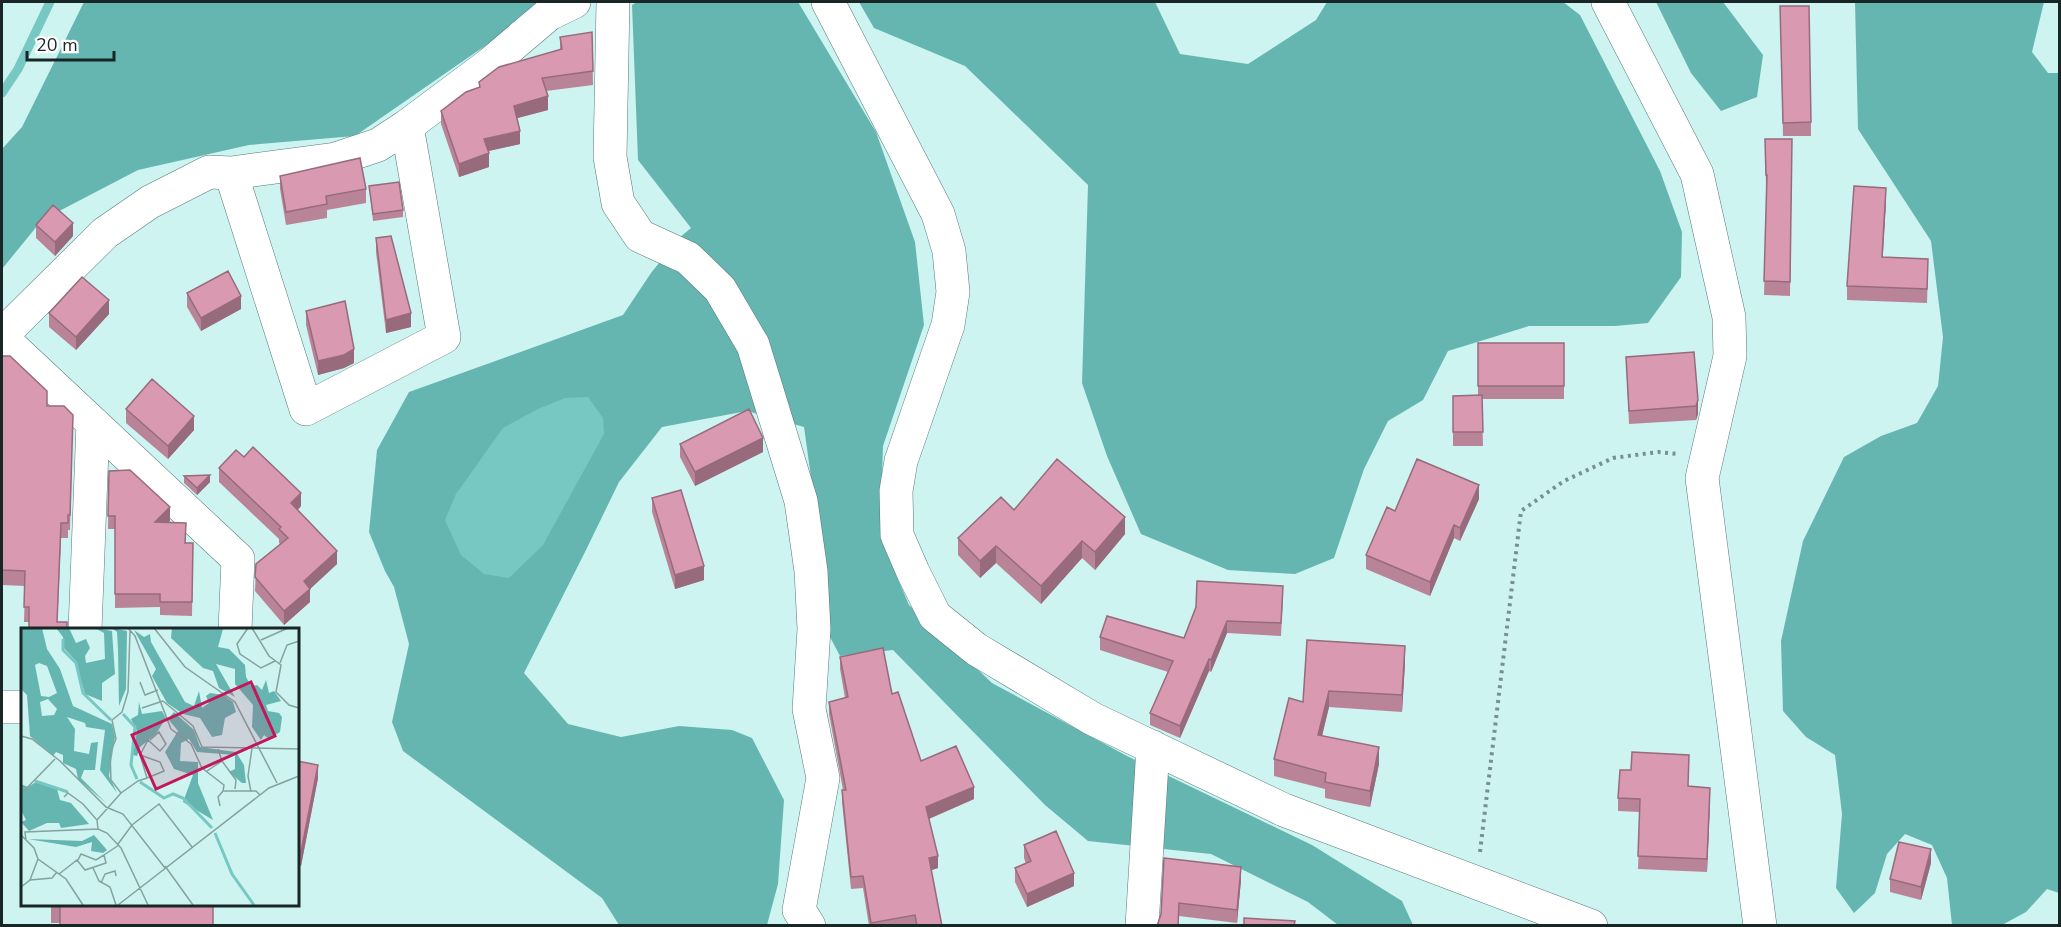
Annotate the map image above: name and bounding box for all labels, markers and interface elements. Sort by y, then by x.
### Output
scale bar [27,24,114,62]
text: 20 m [36,33,78,57]
inset map [21,628,298,906]

